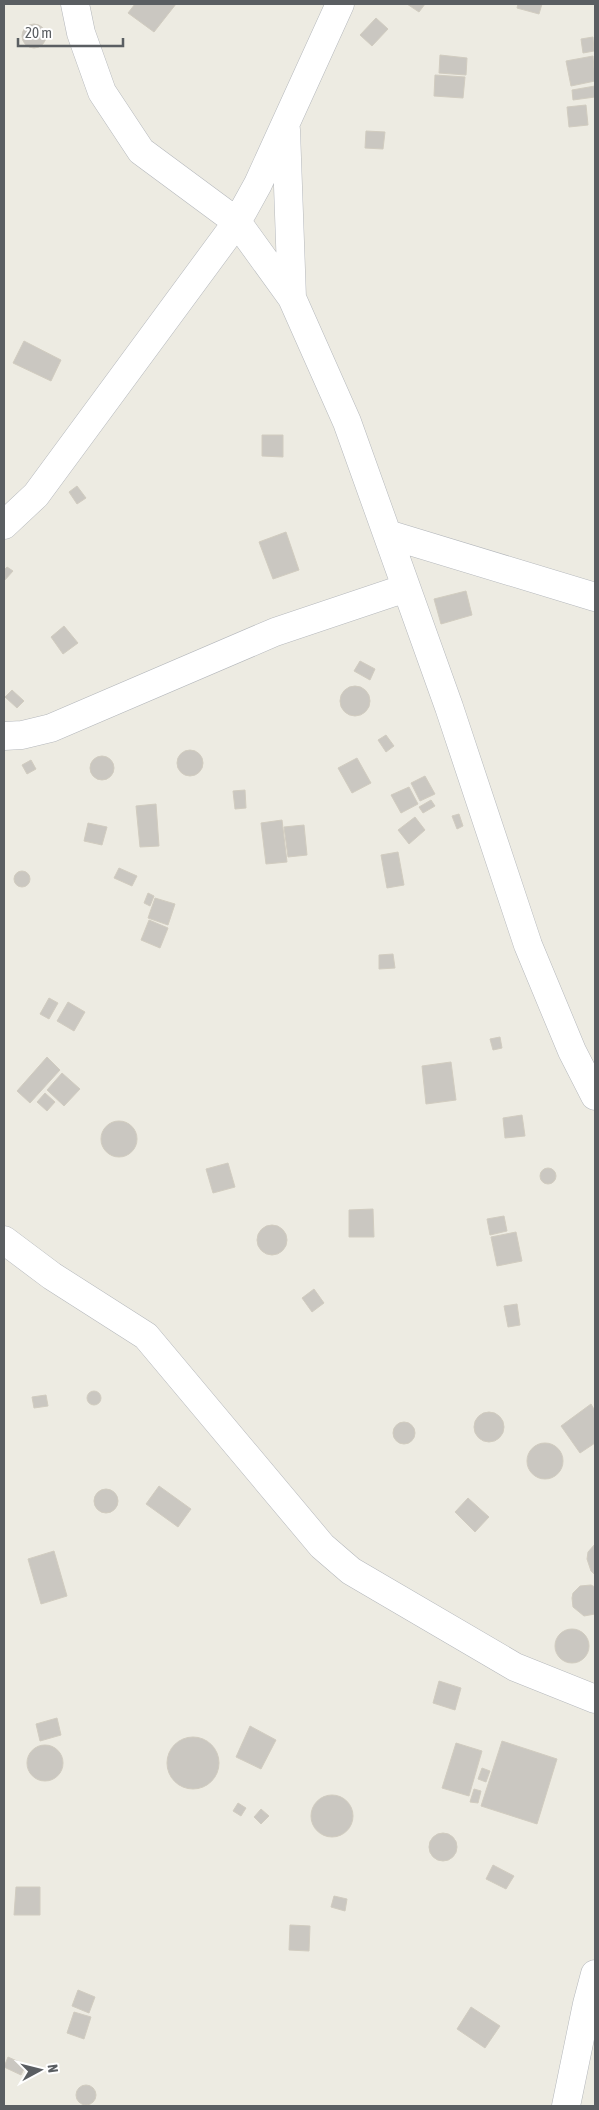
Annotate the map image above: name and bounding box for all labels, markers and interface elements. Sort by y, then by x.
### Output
scale bar [18,15,122,47]
text: 20 m [25,24,52,41]
north arrow [15,2045,65,2095]
text: N [44,2063,61,2073]

